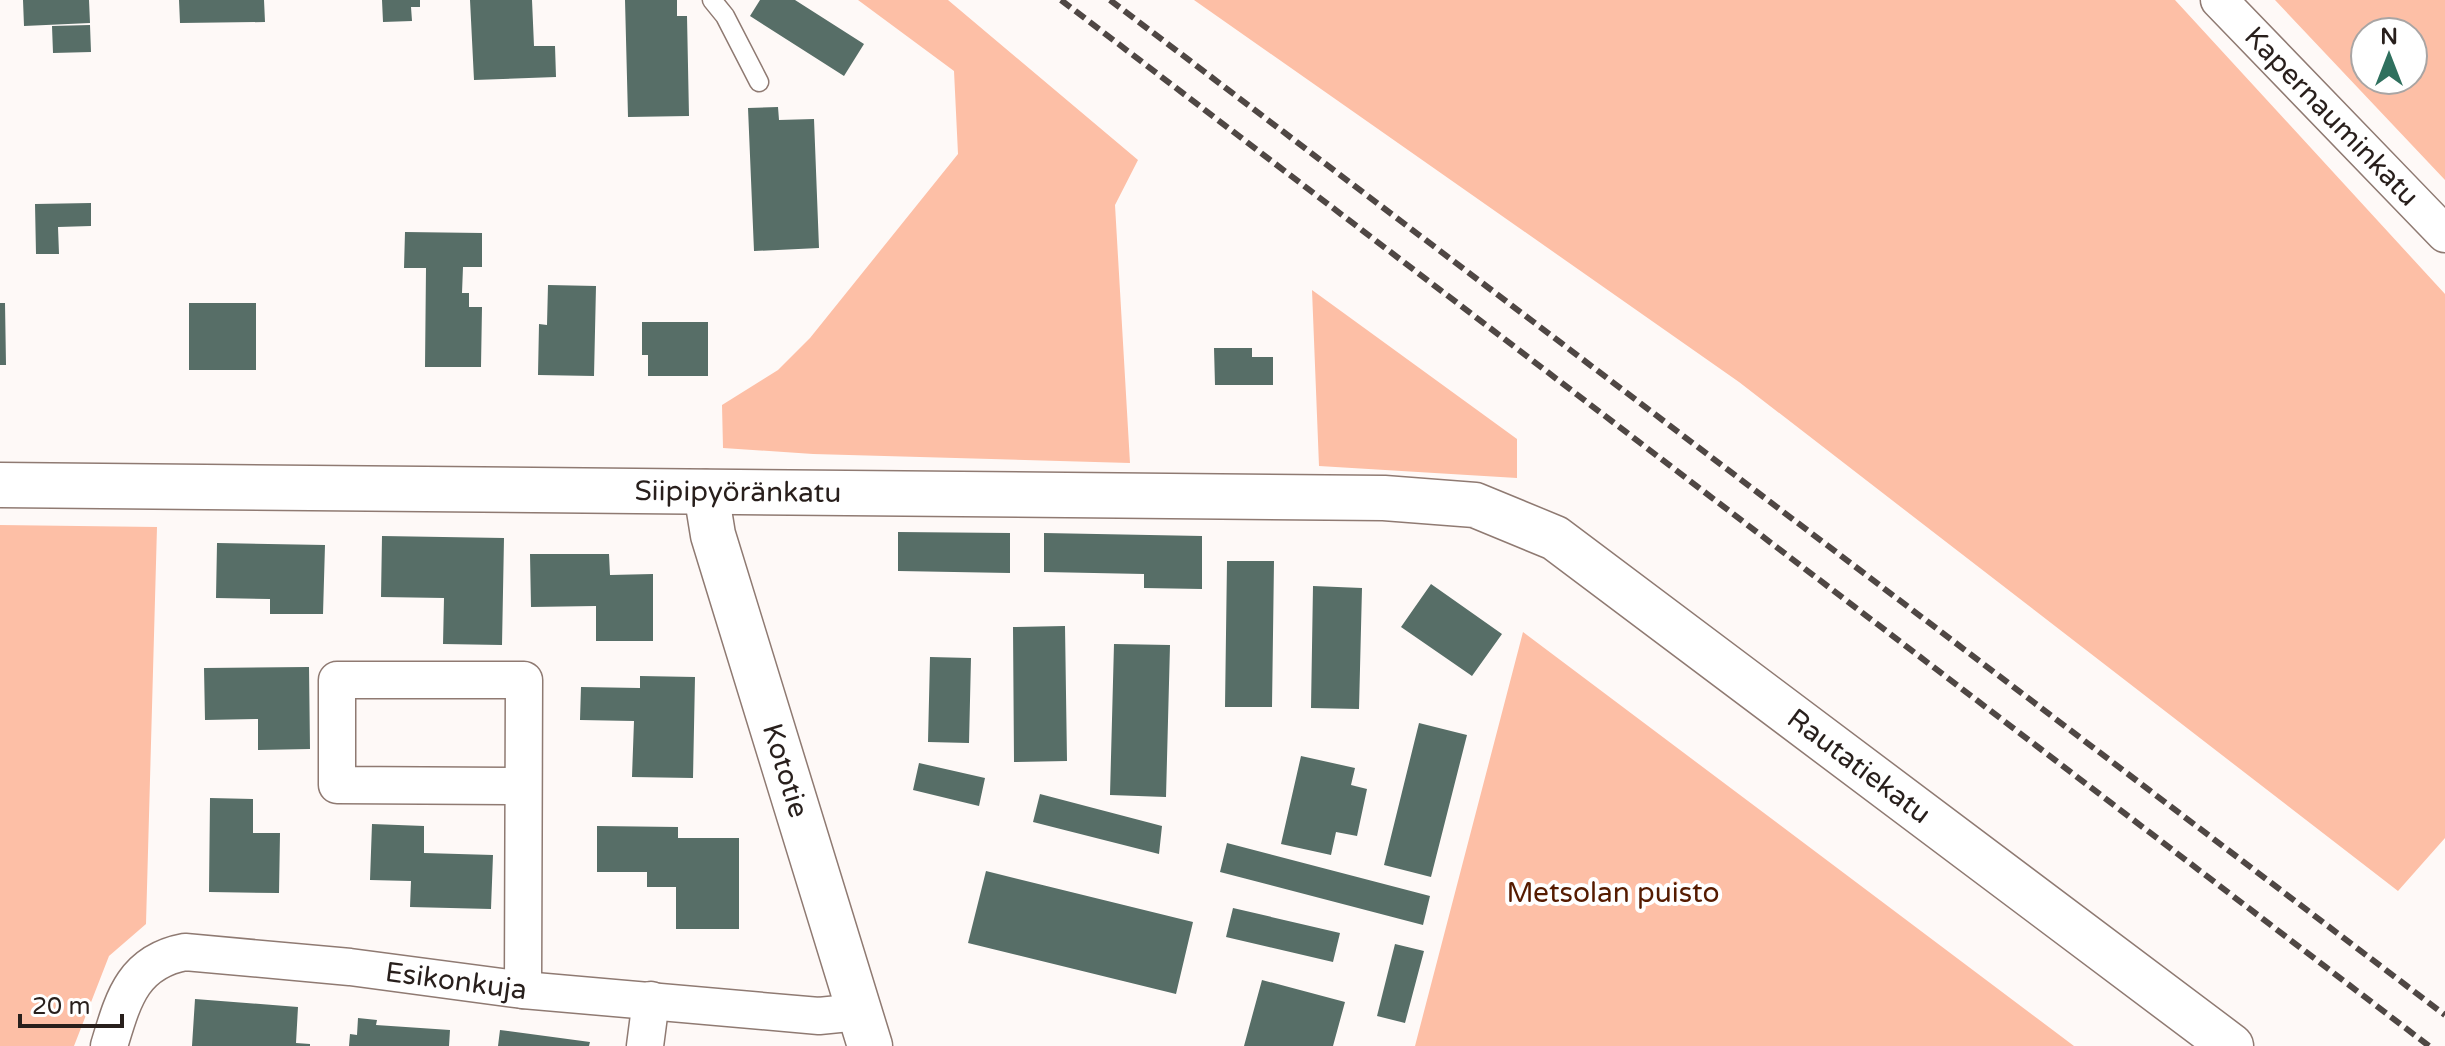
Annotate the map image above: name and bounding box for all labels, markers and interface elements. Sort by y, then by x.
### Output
north arrow [2349,16,2429,96]
street label: Kapernauminkatu [2237,20,2426,213]
text: N [2380,24,2398,50]
street label: Siipipyöränkatu [634,474,841,510]
street label: Rautatiekatu [1781,702,1937,831]
street label: Kototie [755,719,816,822]
park label: Metsolan puisto [1506,876,1720,910]
street label: Esikonkuja [383,955,529,1007]
scale bar [20,978,122,1028]
text: 20 m [32,992,90,1021]

